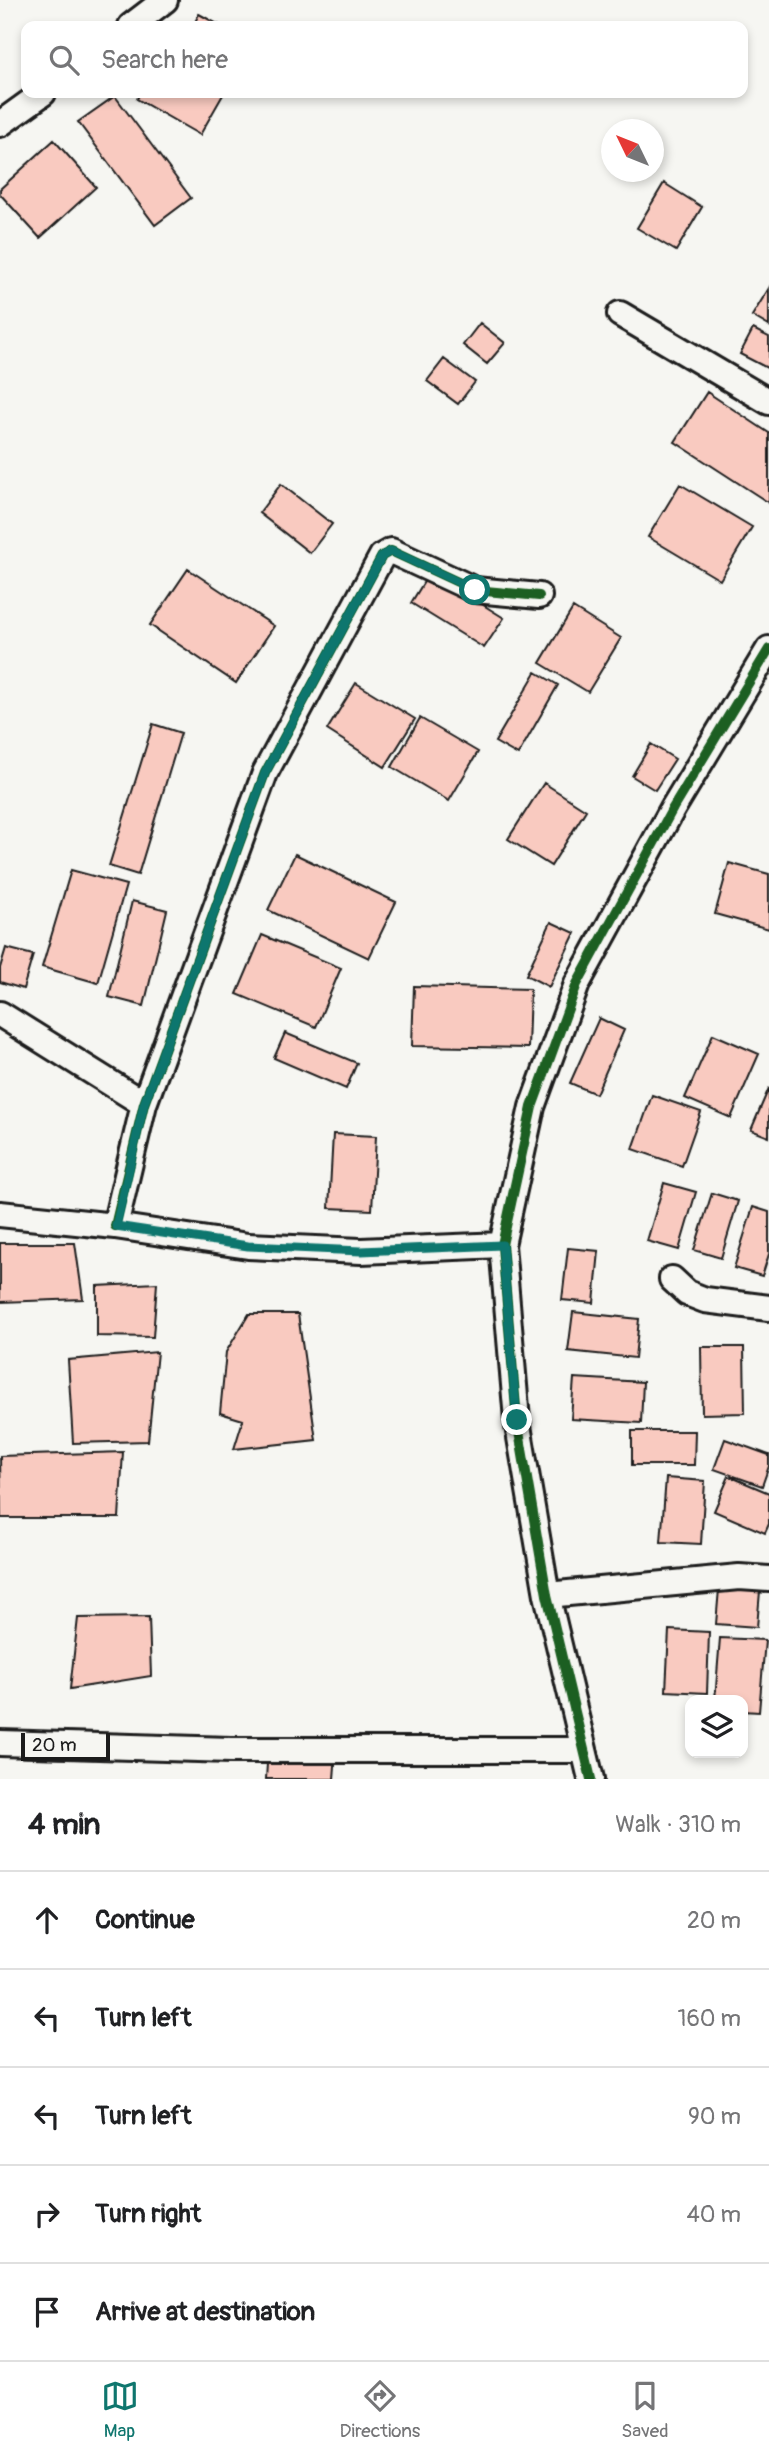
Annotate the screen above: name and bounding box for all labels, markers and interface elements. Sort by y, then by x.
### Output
search box [21,21,748,98]
icon: search [45,41,83,79]
text: Search here [101,44,228,76]
north arrow [601,119,664,182]
route start [459,574,490,605]
route end [501,1404,532,1435]
map controls [685,1695,748,1758]
button: layers [685,1695,748,1758]
scale bar [21,1730,110,1762]
text: 20 m [32,1733,77,1757]
text: 4 min [28,1806,101,1843]
text: Walk · 310 m [615,1810,741,1839]
icon: ahead [28,1901,66,1939]
text: Continue [95,1904,195,1936]
text: 20 m [687,1906,741,1935]
icon: left [28,1999,66,2037]
text: Turn left [95,2002,191,2034]
text: 160 m [677,2004,741,2033]
icon: left [28,2097,66,2135]
text: Turn left [95,2100,191,2132]
text: 90 m [688,2102,741,2131]
icon: right [28,2195,66,2233]
text: Turn right [95,2198,201,2230]
text: 40 m [687,2200,741,2229]
icon: arrive [28,2293,66,2331]
text: Arrive at destination [95,2296,315,2328]
tab: Map [101,2377,139,2443]
tab: Directions [340,2377,420,2443]
tab: Saved [621,2377,668,2443]

